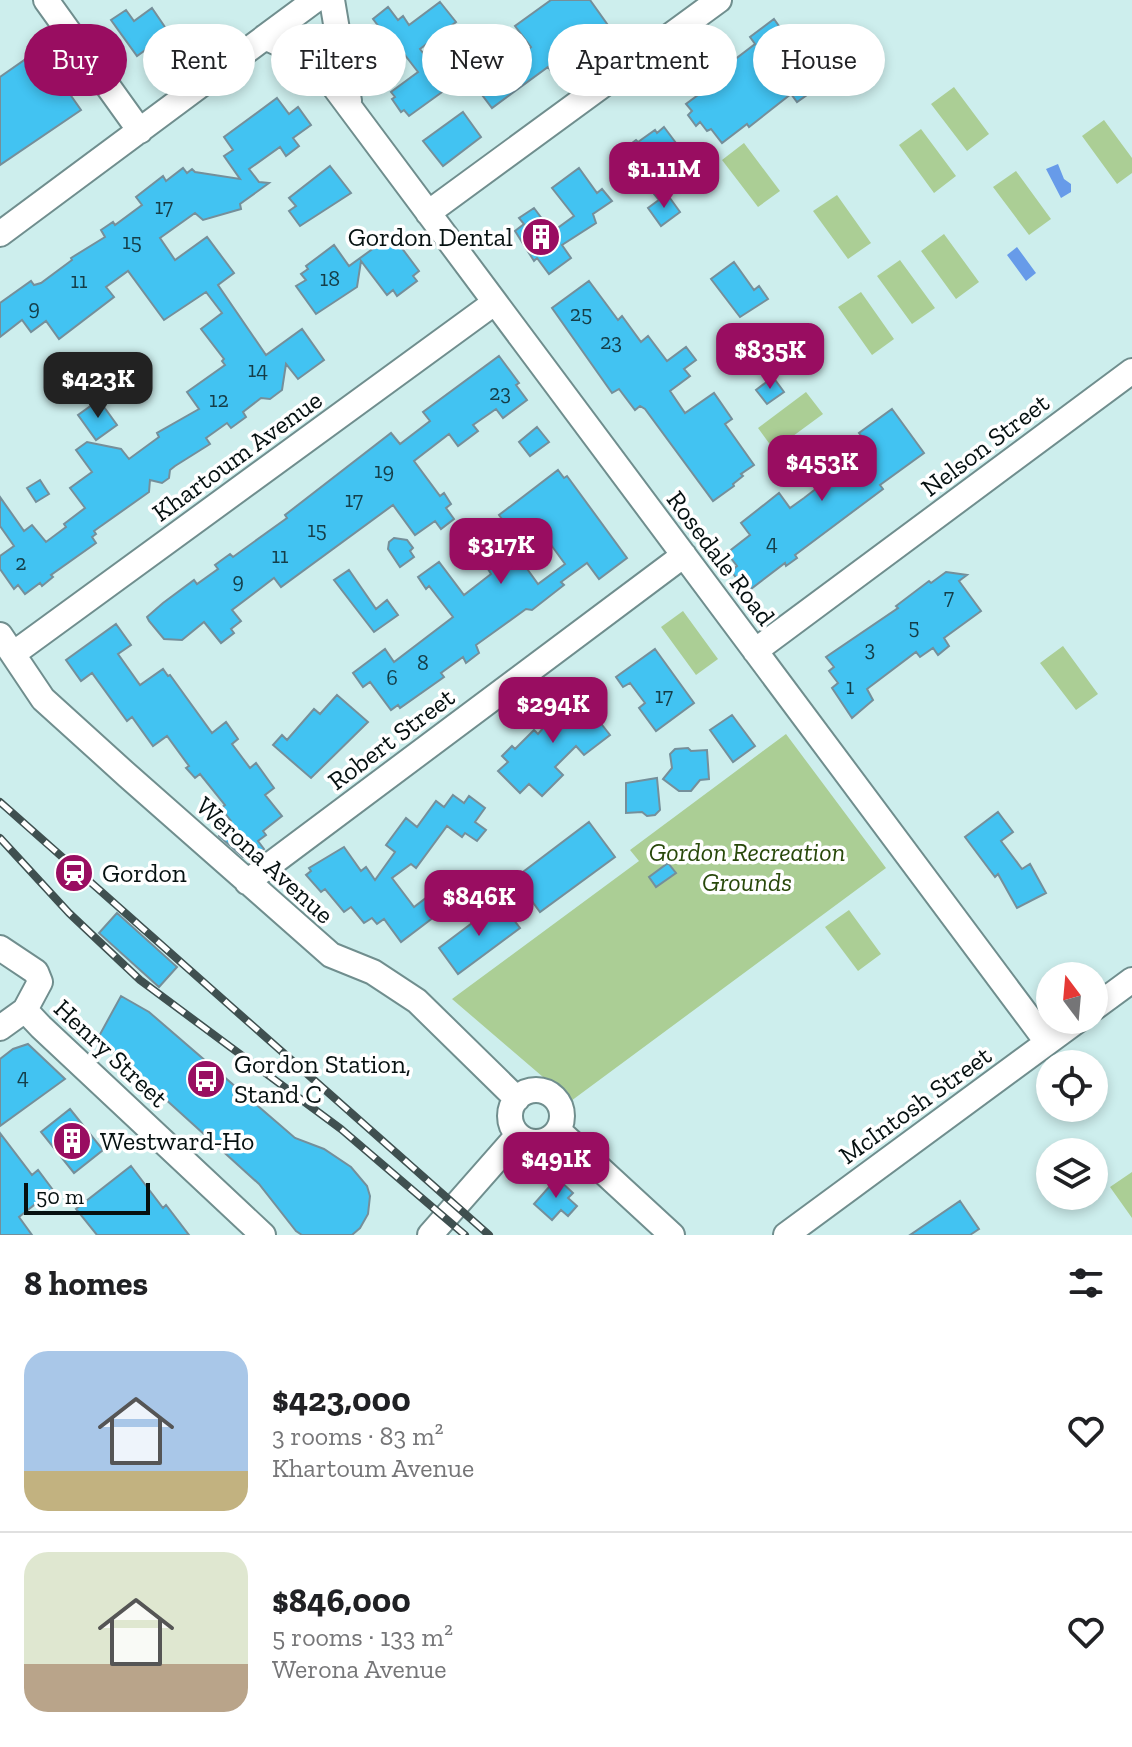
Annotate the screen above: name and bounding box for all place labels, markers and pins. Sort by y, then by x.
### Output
pin: $1.11M [599,142,729,210]
building icon: Gordon Dental [520,216,562,258]
place label: Gordon Dental [348,221,513,253]
pin: $835K [714,323,826,391]
pin: $423K [42,352,154,420]
pin: $453K [766,435,878,503]
pin: $317K [445,518,557,586]
pin: $294K [497,677,609,745]
station icon: Gordon [53,852,95,894]
place label: Gordon [102,857,187,889]
pin: $846K [423,870,535,938]
place label: Gordon Station, Stand C [234,1048,411,1110]
bus stop icon: Gordon Station, Stand C [185,1058,227,1100]
building icon: Westward-Ho [51,1120,93,1162]
place label: Westward-Ho [100,1125,254,1157]
pin: $491K [500,1132,612,1200]

